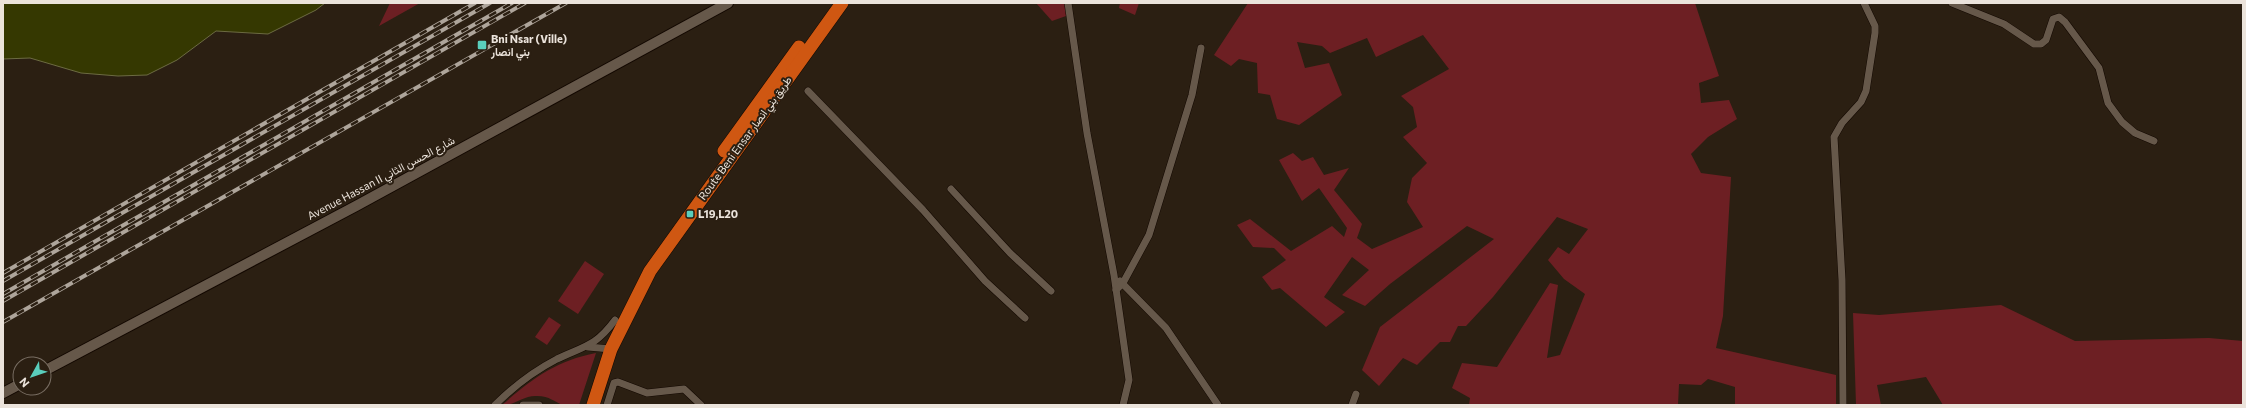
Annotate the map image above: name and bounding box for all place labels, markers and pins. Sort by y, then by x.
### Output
place label: Bni Nsar (Ville) بني انصار [490,32,567,61]
marker: Bni Nsar (Ville) بني انصار [476,39,488,51]
place label: L19,L20 [698,207,738,220]
marker: L19,L20 [685,209,695,219]

